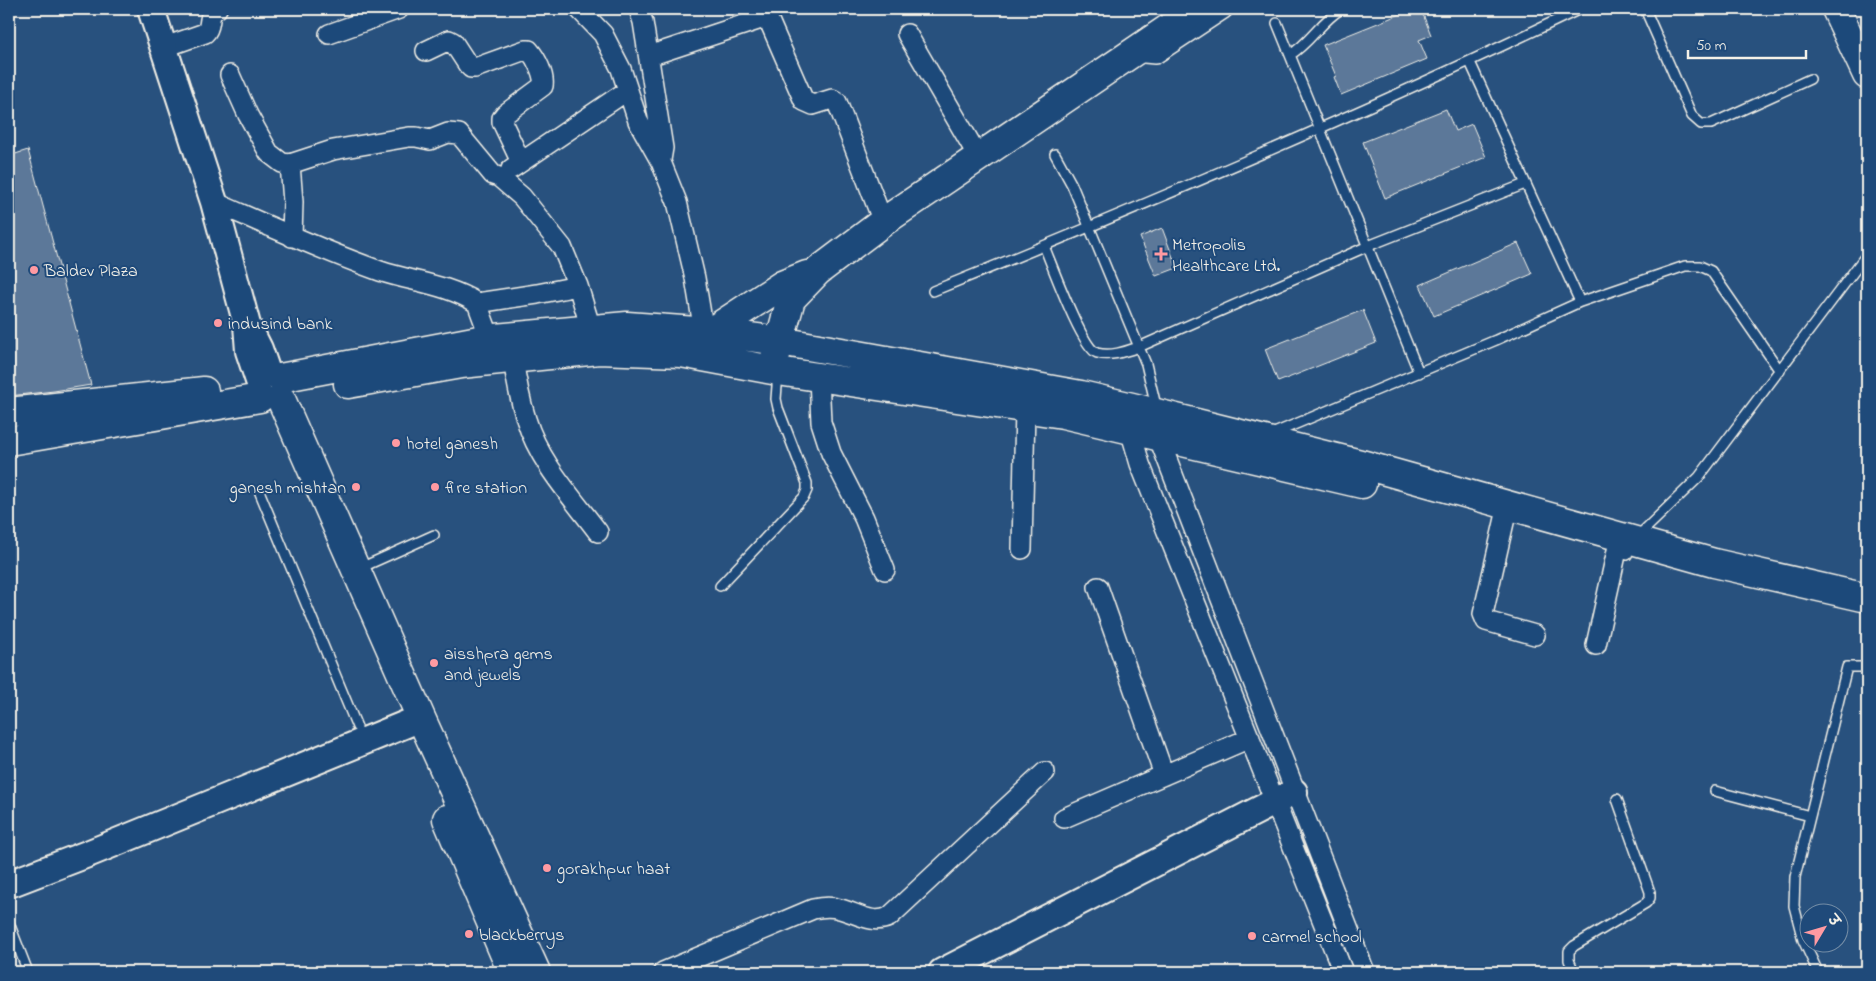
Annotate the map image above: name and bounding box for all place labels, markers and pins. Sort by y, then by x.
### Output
place label: Metropolis Healthcare Ltd. [1172,233,1281,280]
marker: Metropolis Healthcare Ltd. [1154,247,1168,261]
place label: Baldev Plaza [43,259,138,285]
marker: Baldev Plaza [28,264,40,276]
place label: indusind bank [228,312,332,338]
marker: indusind bank [212,317,224,329]
place label: hotel ganesh [406,432,498,459]
marker: hotel ganesh [390,437,402,449]
place label: ganesh mishtan [228,476,346,503]
place label: fire station [445,476,527,502]
marker: ganesh mishtan [350,481,362,493]
marker: fire station [429,481,441,493]
place label: aisshpra gems and jewels [444,642,553,689]
marker: aisshpra gems and jewels [428,657,440,669]
place label: gorakhpur haat [556,857,670,884]
marker: gorakhpur haat [541,862,553,874]
place label: blackberrys [479,923,564,949]
place label: carmel school [1262,925,1362,951]
marker: blackberrys [463,928,475,940]
marker: carmel school [1246,930,1258,942]

